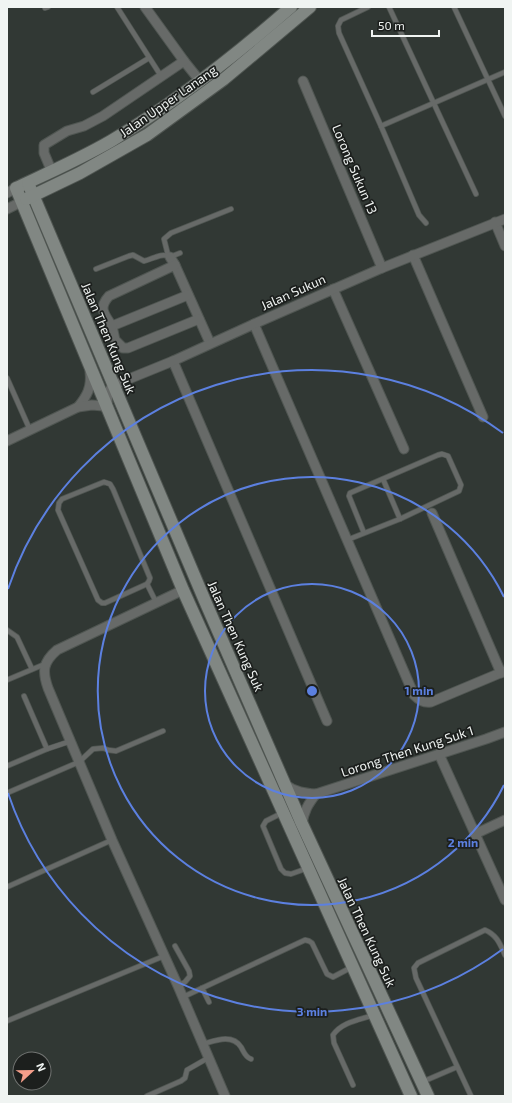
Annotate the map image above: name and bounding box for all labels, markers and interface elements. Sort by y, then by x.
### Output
scale bar [372,12,439,38]
text: 50 m [378,18,405,32]
street label: Jalan Upper Lanang [116,61,220,141]
street label: Lorong Sukun 13 [329,122,381,216]
street label: Jalan Sukun [258,271,328,313]
street label: Jalan Then Kung Suk [78,280,140,396]
street label: Jalan Then Kung Suk [204,578,268,694]
text: 1 min [405,683,433,697]
centre of rings [305,684,319,698]
street label: Lorong Then Kung Suk 1 [339,722,475,780]
text: 2 min [448,835,478,849]
street label: Jalan Then Kung Suk [335,875,400,990]
text: 3 min [297,1004,327,1018]
north arrow [12,1051,52,1091]
text: N [34,1061,49,1073]

